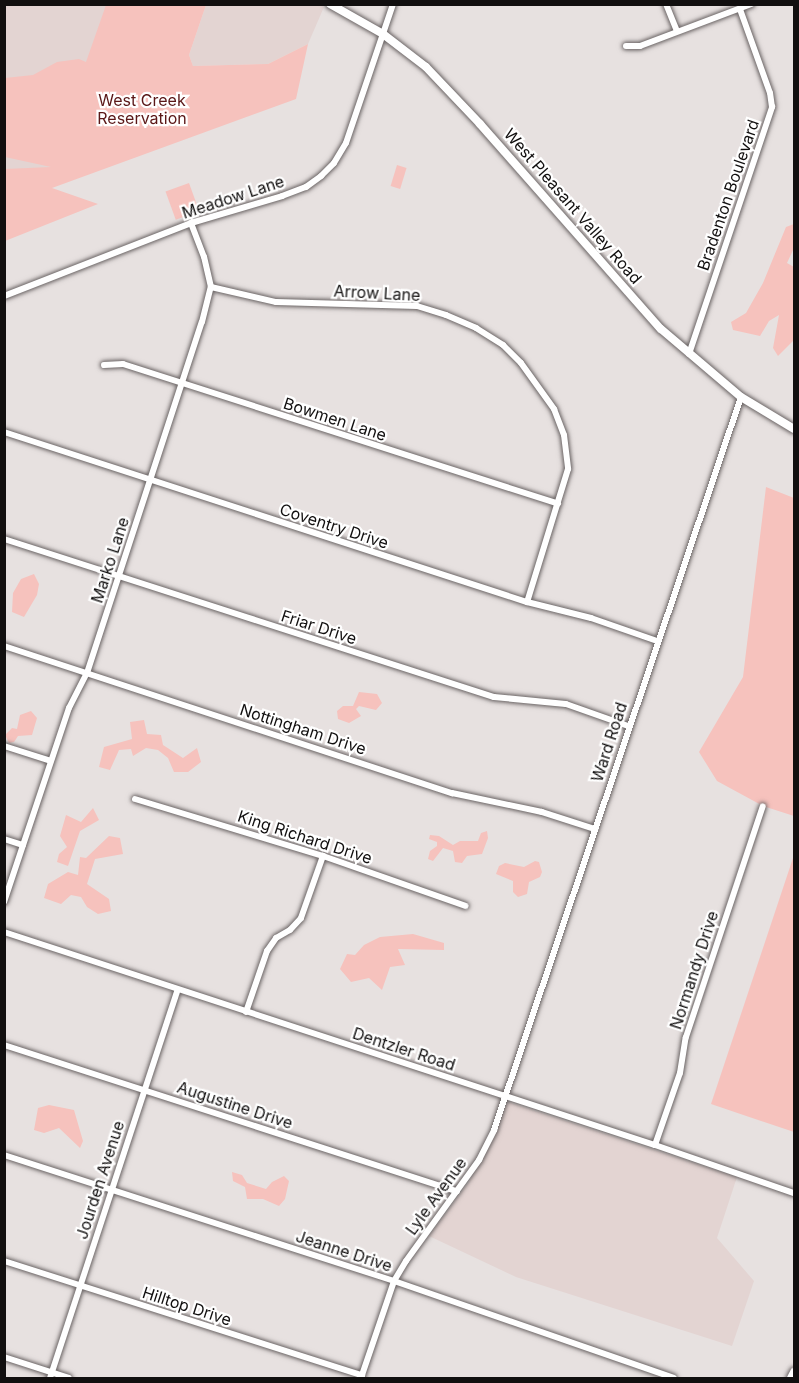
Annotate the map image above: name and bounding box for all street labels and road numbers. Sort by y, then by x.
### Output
street label: Bradenton Boulevard [693,117,763,273]
street label: West Pleasant Valley Road [500,124,646,288]
street label: Meadow Lane [179,171,287,223]
street label: Arrow Lane [333,281,421,305]
street label: Bowmen Lane [281,393,389,445]
street label: Coventry Drive [277,499,391,553]
street label: Marko Lane [87,515,133,605]
street label: Friar Drive [279,606,359,648]
street label: Nottingham Drive [237,700,369,758]
street label: Ward Road [587,700,631,784]
street label: King Richard Drive [235,806,375,868]
street label: Normandy Drive [666,908,722,1032]
street label: Dentzler Road [350,1023,458,1075]
street label: Augustine Drive [175,1077,295,1133]
street label: Jourden Avenue [72,1118,128,1242]
street label: Lyle Avenue [402,1154,470,1238]
street label: Jeanne Drive [293,1226,395,1276]
street label: Hilltop Drive [140,1283,234,1329]

